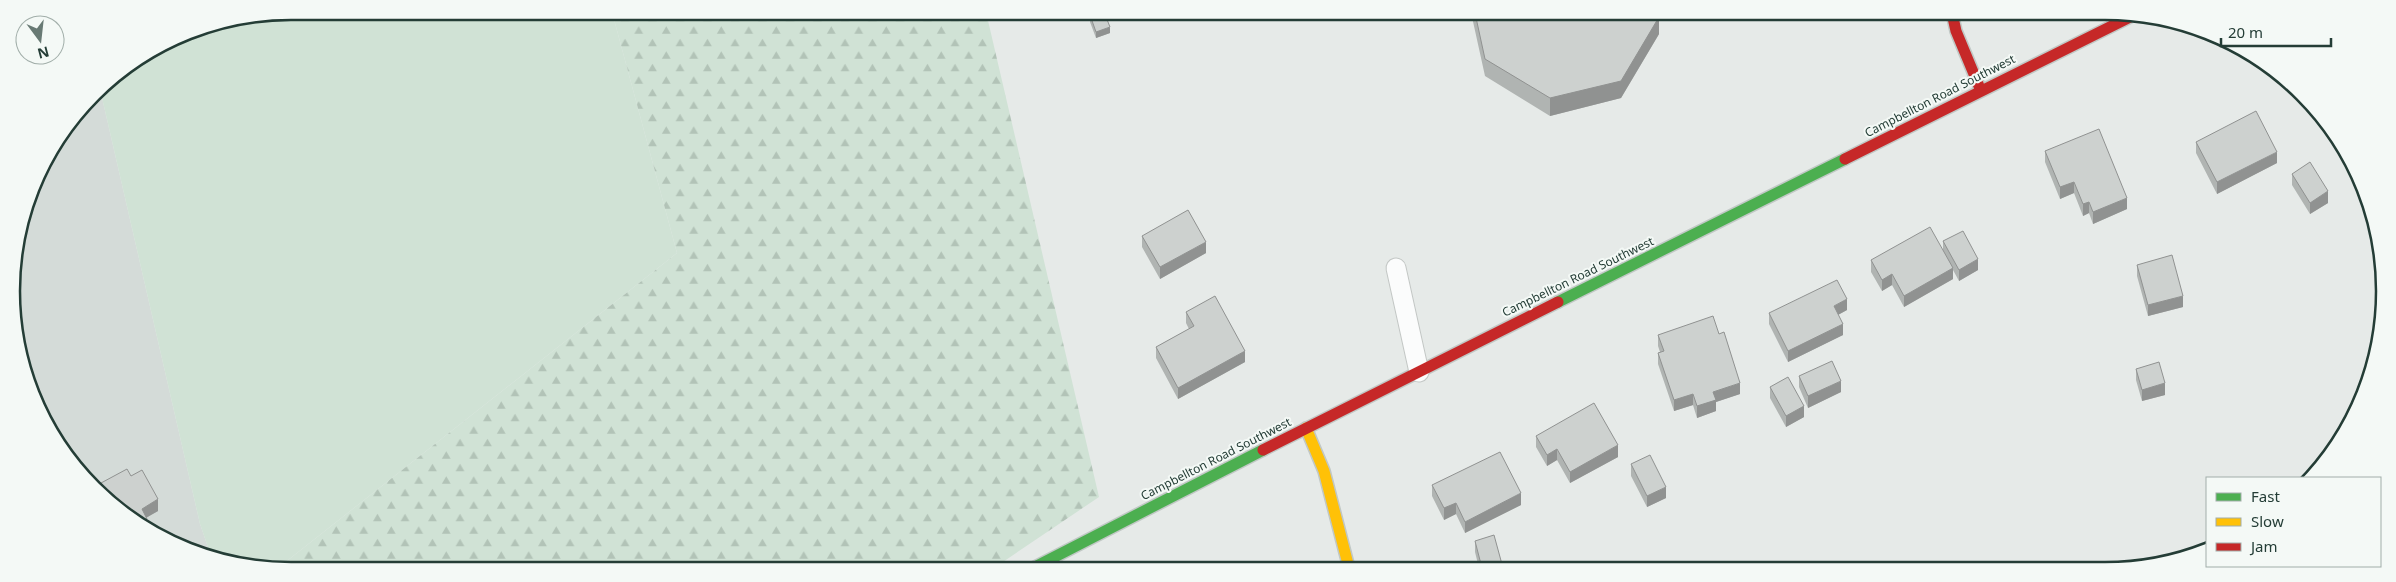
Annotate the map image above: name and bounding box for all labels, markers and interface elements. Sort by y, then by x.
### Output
north arrow [15,15,65,65]
scale bar [2221,15,2331,47]
text: 20 m [2228,22,2263,42]
text: N [36,42,51,64]
street label: Campbellton Road Southwest [1862,50,2018,141]
street label: Campbellton Road Southwest [1499,232,1657,321]
street label: Campbellton Road Southwest [1138,413,1294,504]
legend [2206,477,2381,567]
text: Fast [2251,486,2280,506]
text: Slow [2251,511,2284,531]
text: Jam [2249,536,2278,556]

